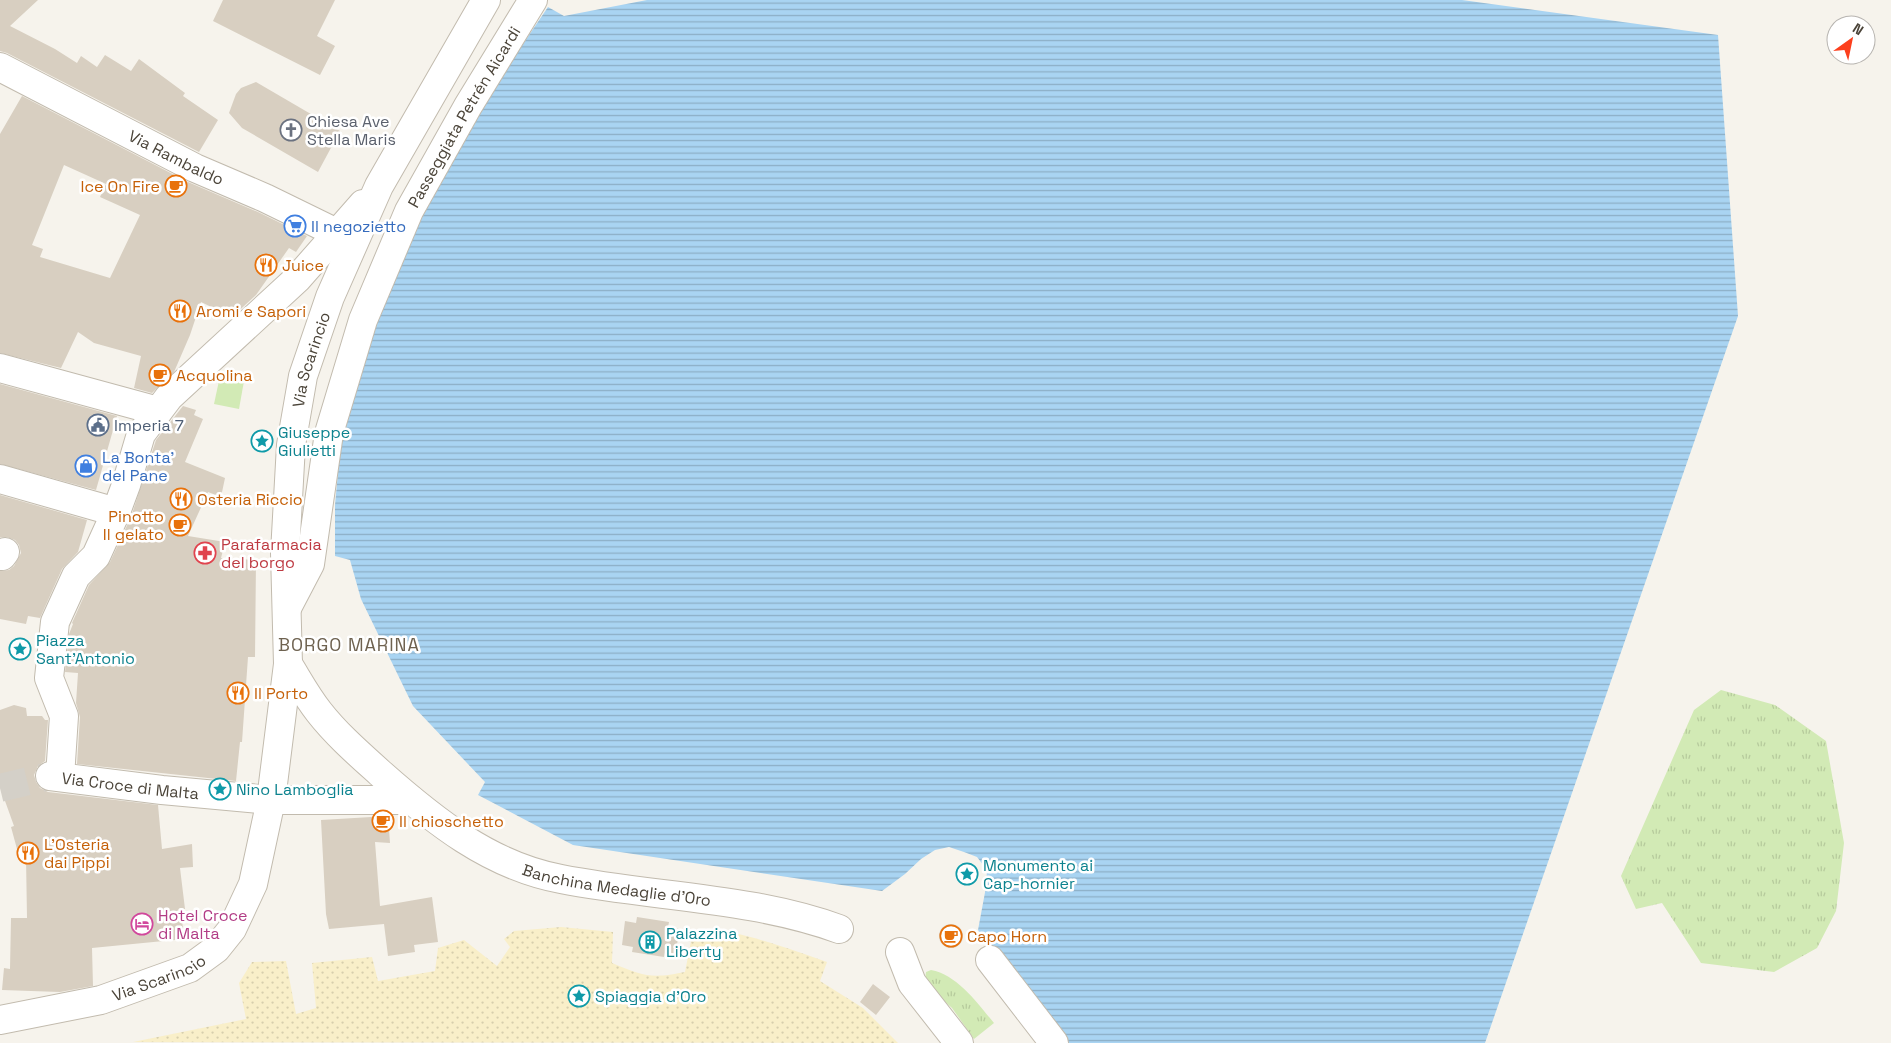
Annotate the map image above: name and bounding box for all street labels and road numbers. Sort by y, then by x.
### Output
street label: Passeggiata Petrén Aicardi [403,23,525,211]
street label: Via Rambaldo [125,125,227,190]
street label: Via Scarincio [288,309,335,409]
street label: Via Croce di Malta [60,768,200,804]
street label: Banchina Medaglie d'Oro [519,859,712,911]
street label: Via Scarincio [109,950,210,1006]

